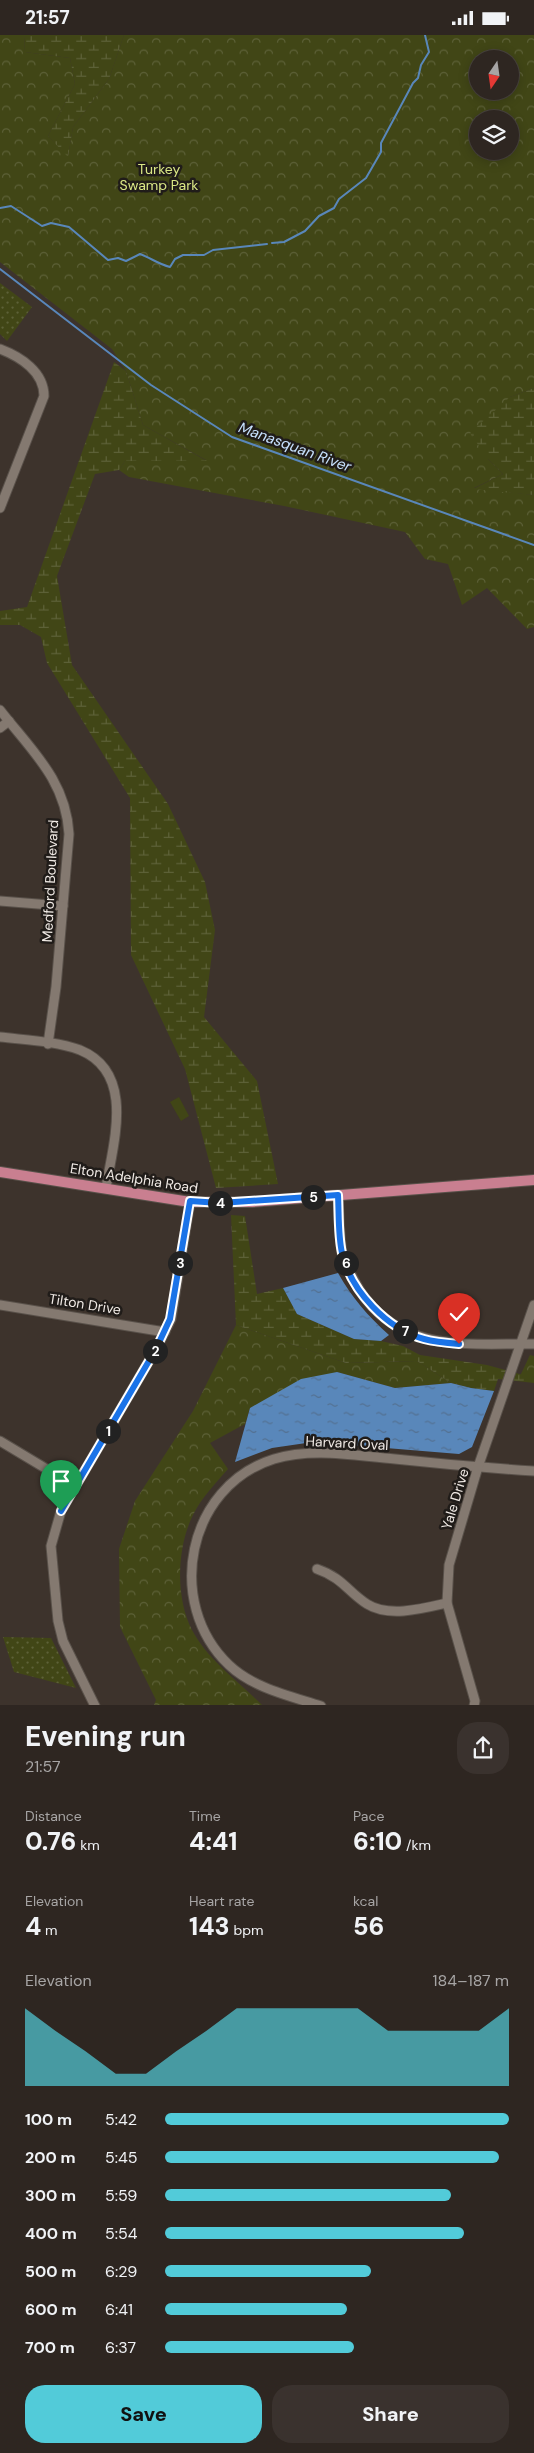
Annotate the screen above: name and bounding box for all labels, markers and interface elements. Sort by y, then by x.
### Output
text: 21:57 [25,5,70,30]
north arrow [469,50,519,100]
map controls [469,50,519,160]
button: layers [469,110,519,160]
park label: Turkey Swamp Park [120,160,198,194]
water label: Manasquan River [236,417,355,477]
street label: Medford Boulevard [38,819,62,943]
street label: Elton Adelphia Road [69,1159,199,1197]
pin: 5 [300,1185,326,1209]
text: 5 [309,1188,318,1206]
pin: 4 [208,1191,232,1215]
text: 4 [216,1194,225,1212]
pin: 3 [168,1251,192,1275]
pin: 6 [334,1251,358,1275]
text: 3 [176,1254,185,1272]
text: 6 [342,1254,351,1272]
street label: Tilton Drive [48,1289,122,1319]
pin [438,1293,480,1344]
icon: check [445,1300,473,1328]
pin: 7 [392,1319,418,1343]
text: 7 [402,1322,409,1340]
pin: 2 [142,1339,168,1363]
text: 2 [151,1342,160,1360]
pin: 1 [96,1419,120,1443]
text: 1 [106,1422,111,1440]
street label: Harvard Oval [305,1432,389,1454]
pin [40,1460,82,1511]
street label: Yale Drive [437,1466,473,1532]
icon: arrive [47,1467,75,1495]
text: Evening run [25,1718,186,1755]
button: share [457,1722,509,1774]
text: 21:57 [25,1756,60,1777]
text: Distance [25,1807,82,1825]
text: Time [189,1807,221,1825]
text: Pace [353,1807,384,1825]
text: 0.76 [25,1825,76,1858]
text: 4:41 [189,1825,237,1858]
text: 6:10 [353,1825,402,1858]
text: km [76,1836,100,1854]
text: /km [402,1836,431,1854]
text: Elevation [25,1892,83,1910]
text: Heart rate [189,1892,254,1910]
text: kcal [353,1892,378,1910]
text: 4 [25,1910,41,1943]
text: 143 [189,1910,230,1943]
text: 56 [353,1910,384,1943]
text: m [41,1921,58,1939]
text: bpm [230,1921,263,1939]
text: Elevation [25,1970,92,1991]
text: 184–187 m [433,1970,509,1991]
text: 100 m [25,2109,72,2130]
text: 5:42 [105,2109,137,2130]
text: 200 m [25,2147,76,2168]
text: 5:45 [105,2147,137,2168]
text: 300 m [25,2185,76,2206]
text: 5:59 [105,2185,137,2206]
text: 400 m [25,2223,77,2244]
text: 5:54 [105,2223,137,2244]
text: 500 m [25,2261,76,2282]
text: 6:29 [105,2261,137,2282]
text: 600 m [25,2299,77,2320]
text: 6:41 [105,2299,133,2320]
text: 700 m [25,2337,75,2358]
text: 6:37 [105,2337,136,2358]
button: Save [25,2385,262,2443]
button: Share [272,2385,509,2443]

